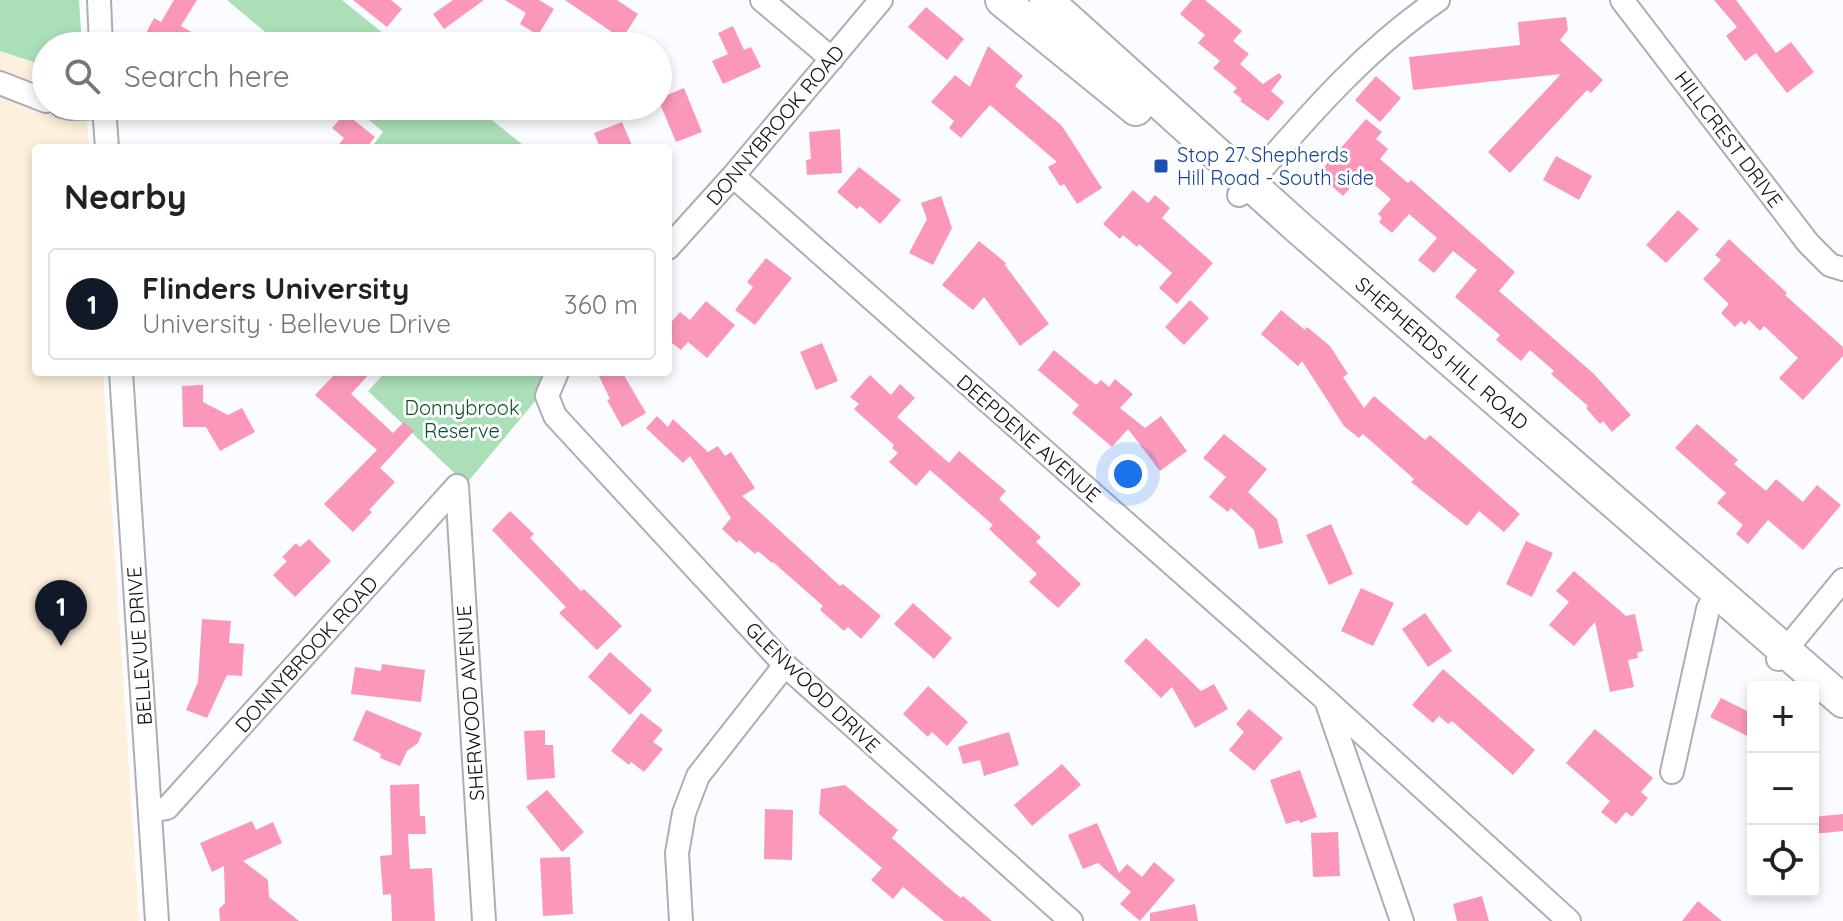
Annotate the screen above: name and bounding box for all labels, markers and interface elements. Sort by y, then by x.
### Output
search box [32,32,672,120]
street label: DONNYBROOK ROAD [701,40,849,210]
icon: search [60,54,104,98]
text: Search here [124,57,290,95]
street label: HILLCREST DRIVE [1670,66,1788,212]
place label: Stop 27 Shepherds Hill Road - South side [1177,142,1374,190]
marker: Stop 27 Shepherds Hill Road - South side [1152,157,1170,175]
text: Nearby [64,175,187,218]
text: Flinders University [142,269,409,307]
street label: SHEPHERDS HILL ROAD [1350,271,1534,435]
text: 1 [87,288,97,321]
text: 360 m [564,288,638,321]
text: University · Bellevue Drive [142,307,451,340]
street label: DEEPDENE AVENUE [952,369,1106,507]
park label: Donnybrook Reserve [404,395,520,443]
your location [1108,454,1148,494]
street label: BELLEVUE DRIVE [121,566,157,726]
street label: DONNYBROOK ROAD [229,571,383,737]
pin: 1 [35,580,87,646]
street label: SHERWOOD AVENUE [451,604,489,802]
street label: GLENWOOD DRIVE [740,616,886,758]
map controls [1747,681,1819,897]
button: + [1747,681,1819,753]
button: − [1747,753,1819,825]
button: locate [1747,825,1819,897]

